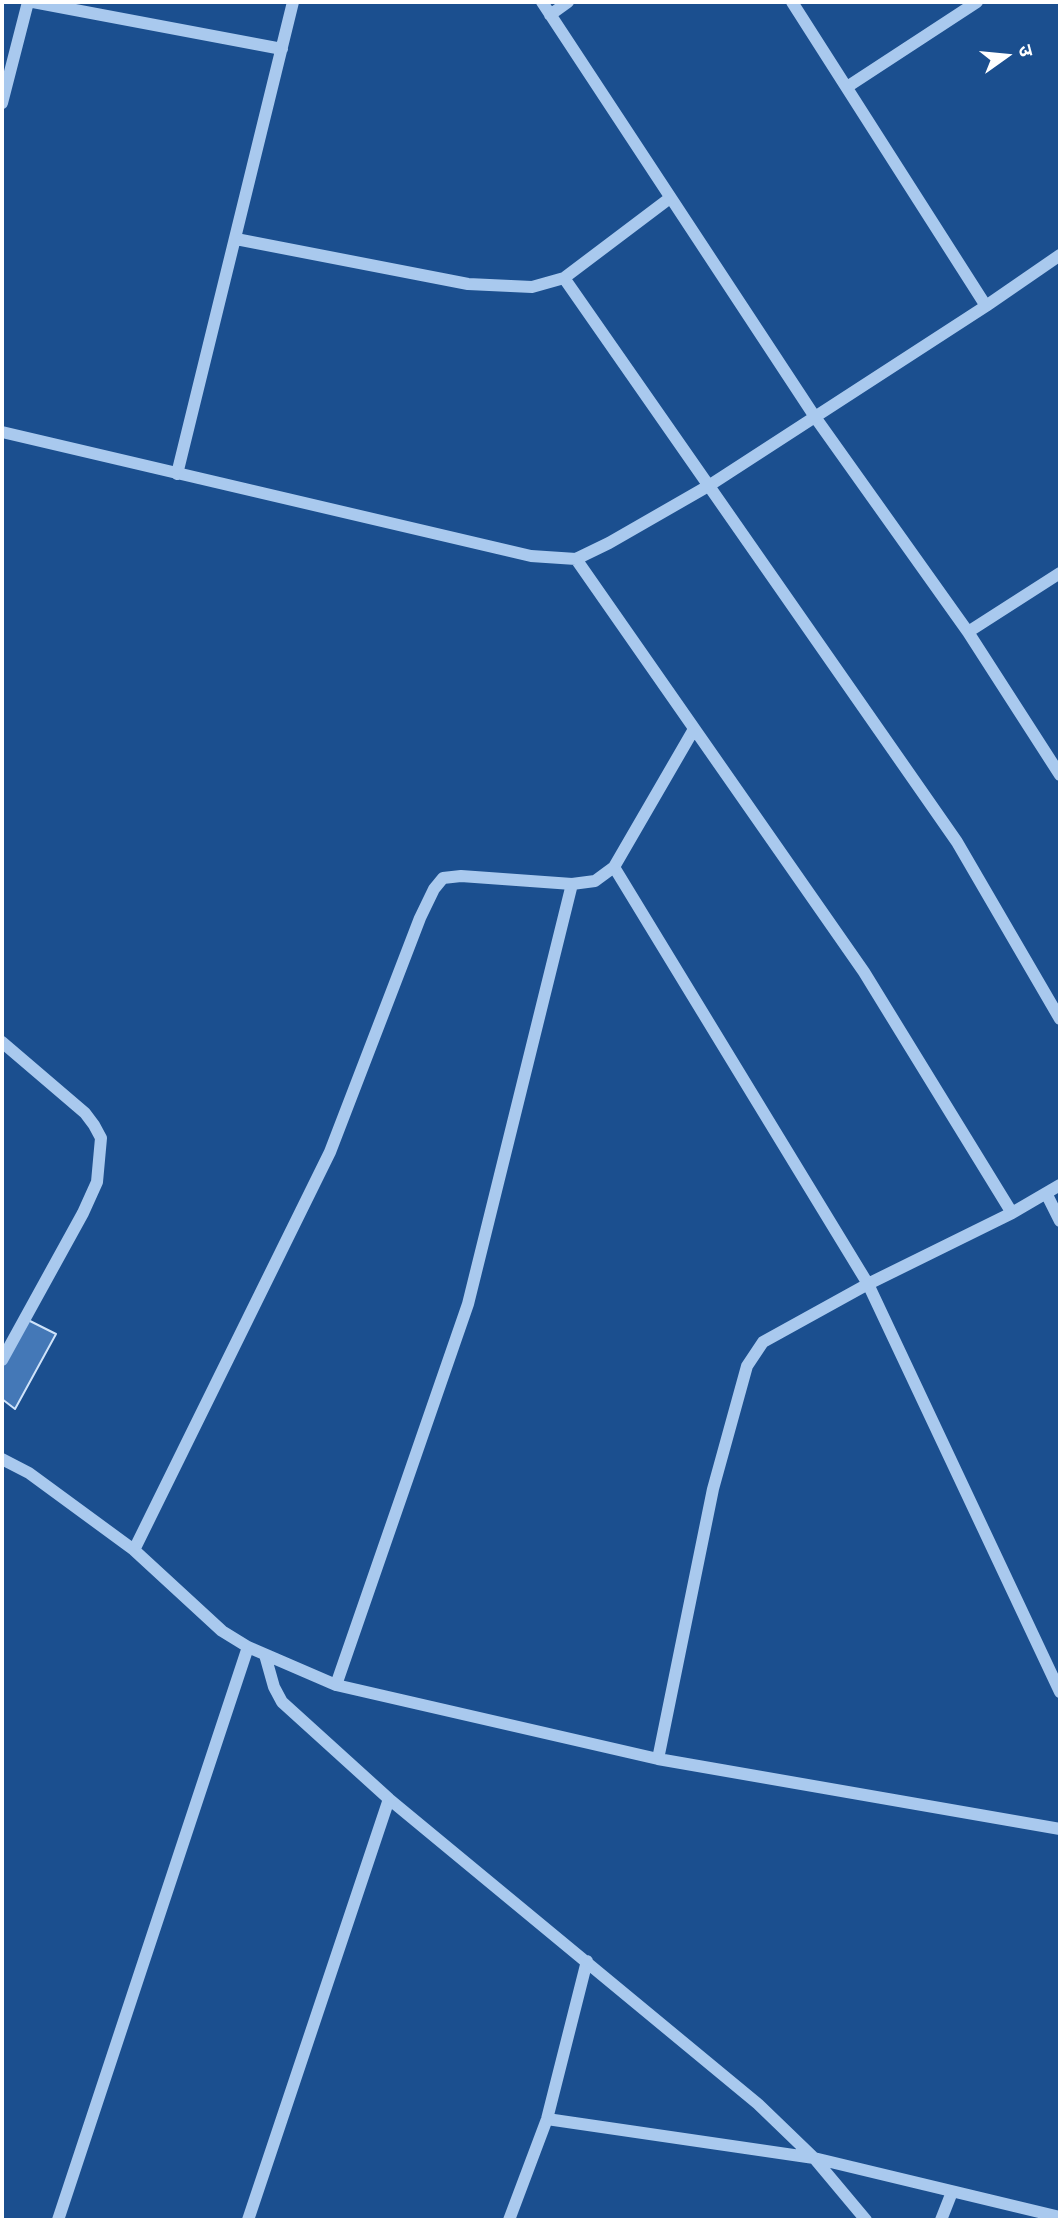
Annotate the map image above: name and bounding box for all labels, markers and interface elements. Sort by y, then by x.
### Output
north arrow [971,21,1041,91]
text: उ [1013,42,1039,59]

